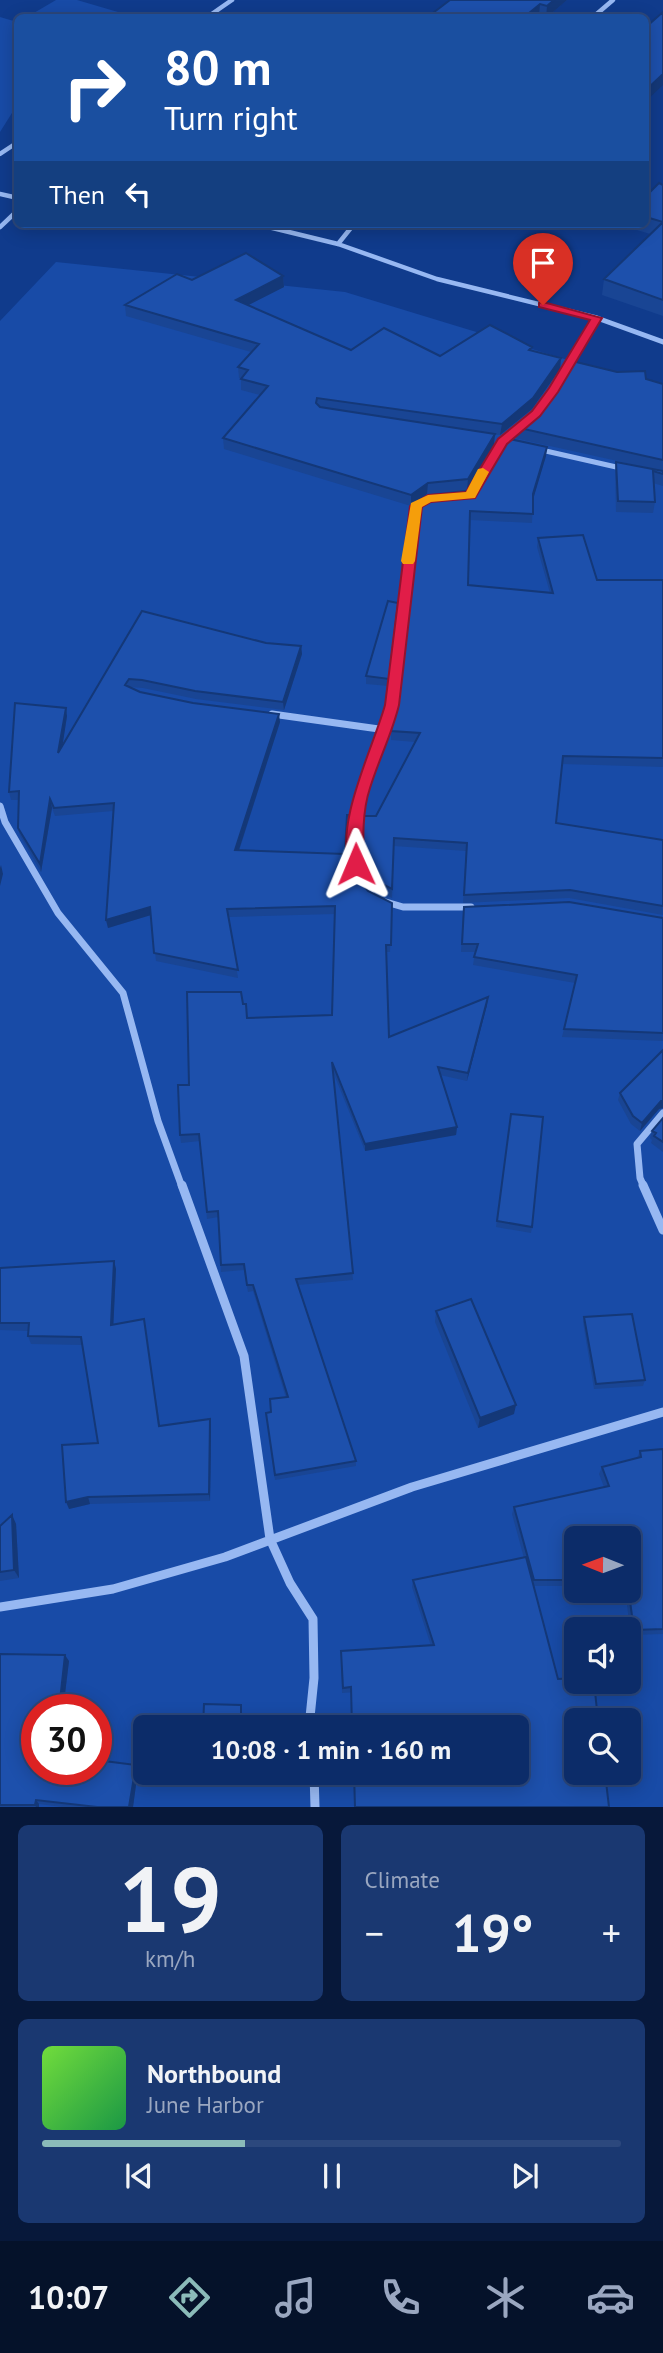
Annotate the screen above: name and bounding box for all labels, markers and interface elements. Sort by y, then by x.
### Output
text: 80 m [164,35,271,99]
icon: right [49,42,140,133]
text: Turn right [164,97,298,139]
icon: left [119,175,157,213]
text: Then [49,178,105,211]
pin [513,233,573,305]
icon: arrive [524,244,562,282]
position arrow [319,827,393,901]
north arrow [564,1526,640,1603]
map controls [564,1526,641,1785]
button: sound [564,1617,641,1694]
speed limit sign: 30 [21,1694,112,1785]
button: search [564,1708,641,1785]
text: 10:08 · 1 min · 160 m [211,1733,451,1766]
text: 19 [119,1839,222,1957]
text: Climate [365,1865,440,1894]
text: 19° [452,1899,534,1966]
text: − [365,1908,384,1957]
text: + [602,1908,621,1957]
text: km/h [145,1944,195,1973]
text: Northbound [147,2057,281,2090]
text: June Harbor [147,2090,264,2119]
icon: previous [120,2157,158,2195]
icon: pause [313,2157,351,2195]
icon: next [506,2157,544,2195]
icon: directions [165,2273,214,2322]
icon: music [271,2273,320,2322]
icon: phone [376,2273,425,2322]
icon: climate [481,2273,530,2322]
icon: car [586,2273,635,2322]
text: 10:07 [28,2276,109,2318]

